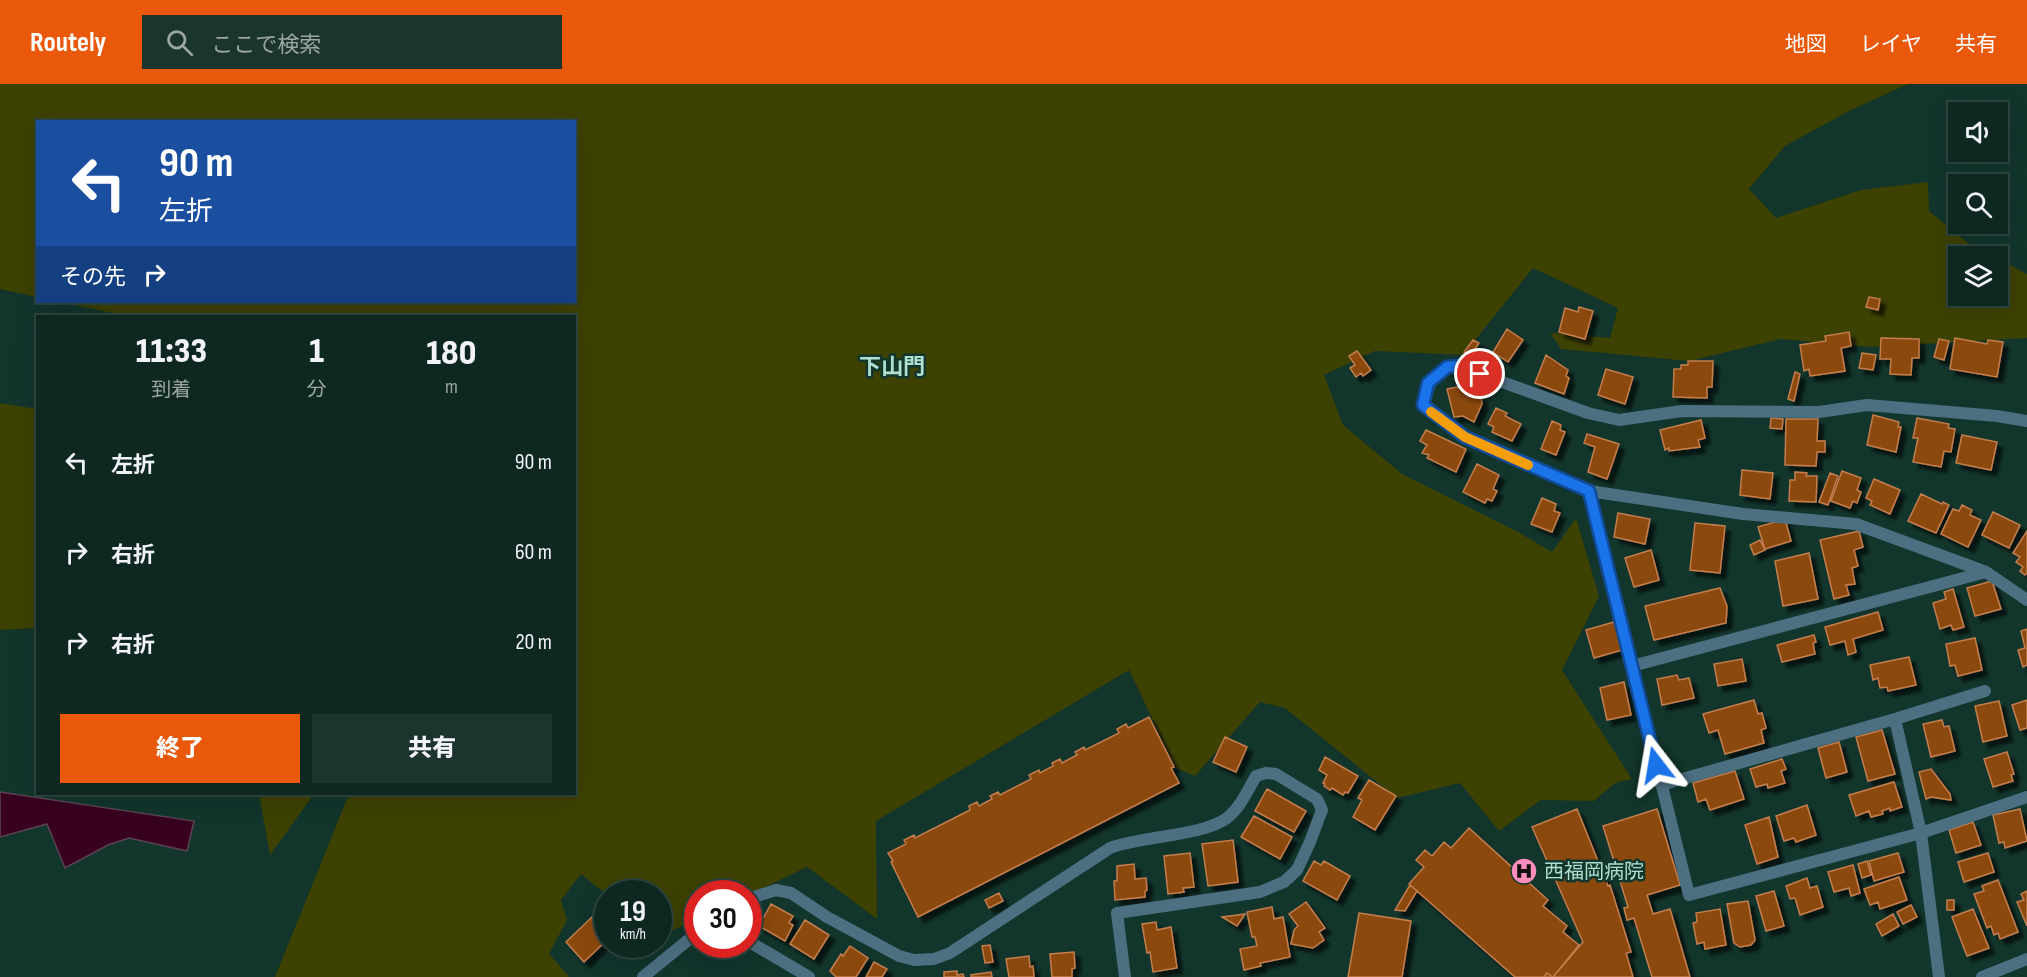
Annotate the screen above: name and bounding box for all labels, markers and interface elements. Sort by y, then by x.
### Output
search box [142,15,562,69]
text: Routely [30,26,106,59]
icon: search [163,26,196,59]
text: ここで検索 [211,32,321,59]
text: 地図 [1785,32,1827,57]
text: レイヤ [1860,32,1922,57]
text: 共有 [1955,32,1997,57]
map controls [1948,102,2008,306]
button: sound [1948,102,2008,162]
text: 90 m [159,138,233,189]
icon: left [60,144,138,222]
button: search [1948,174,2008,234]
text: 左折 [159,196,213,228]
button: layers [1948,246,2008,306]
icon: right [138,258,171,291]
text: その先 [60,264,126,291]
text: 11:33 [136,330,207,373]
text: 1 [309,330,324,373]
text: 180 [426,332,476,375]
pin [1454,348,1505,399]
district label: 下山門 [859,354,925,381]
icon: arrive [1463,357,1496,390]
text: m [445,375,458,399]
text: 到着 [151,378,191,402]
text: 分 [307,378,327,402]
icon: left [60,446,93,479]
text: 90 m [515,449,552,476]
text: 左折 [111,452,155,479]
icon: right [60,536,93,569]
text: 60 m [515,539,552,566]
text: 右折 [111,542,155,569]
icon: right [60,626,93,659]
text: 20 m [516,629,552,656]
text: 右折 [111,632,155,659]
button: 終了 [60,714,300,783]
button: 共有 [312,714,552,783]
position arrow [1624,733,1688,797]
hospital icon: 西福岡病院 [1509,856,1539,886]
place label: 西福岡病院 [1544,860,1644,884]
speed limit sign: 30 [684,880,762,958]
text: 19 [620,894,646,930]
text: km/h [620,925,646,944]

